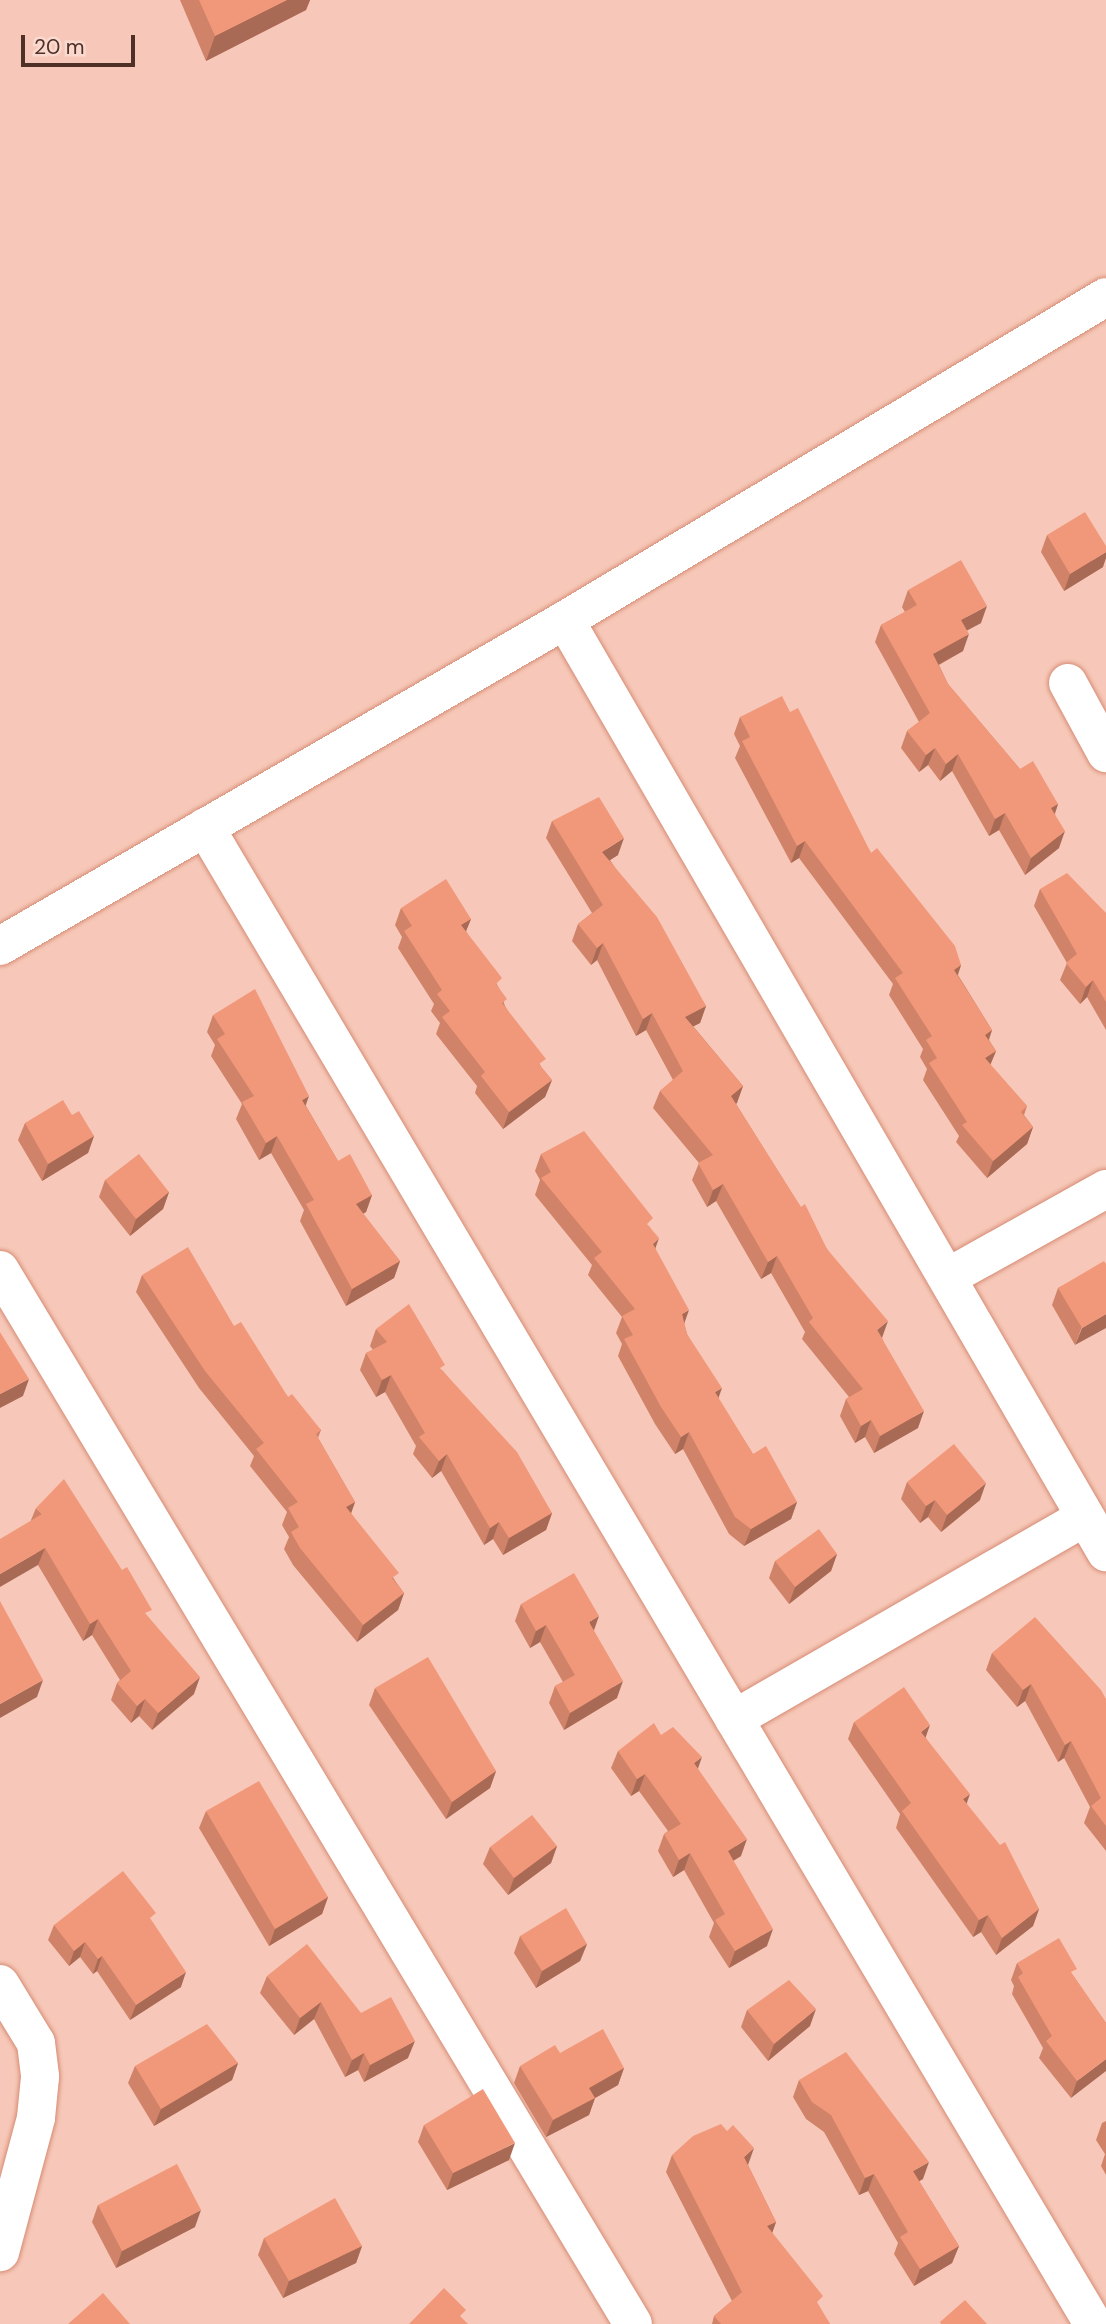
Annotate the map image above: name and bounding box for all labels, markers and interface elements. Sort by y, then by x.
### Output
scale bar [24,21,138,65]
text: 20 m [34,33,85,61]

